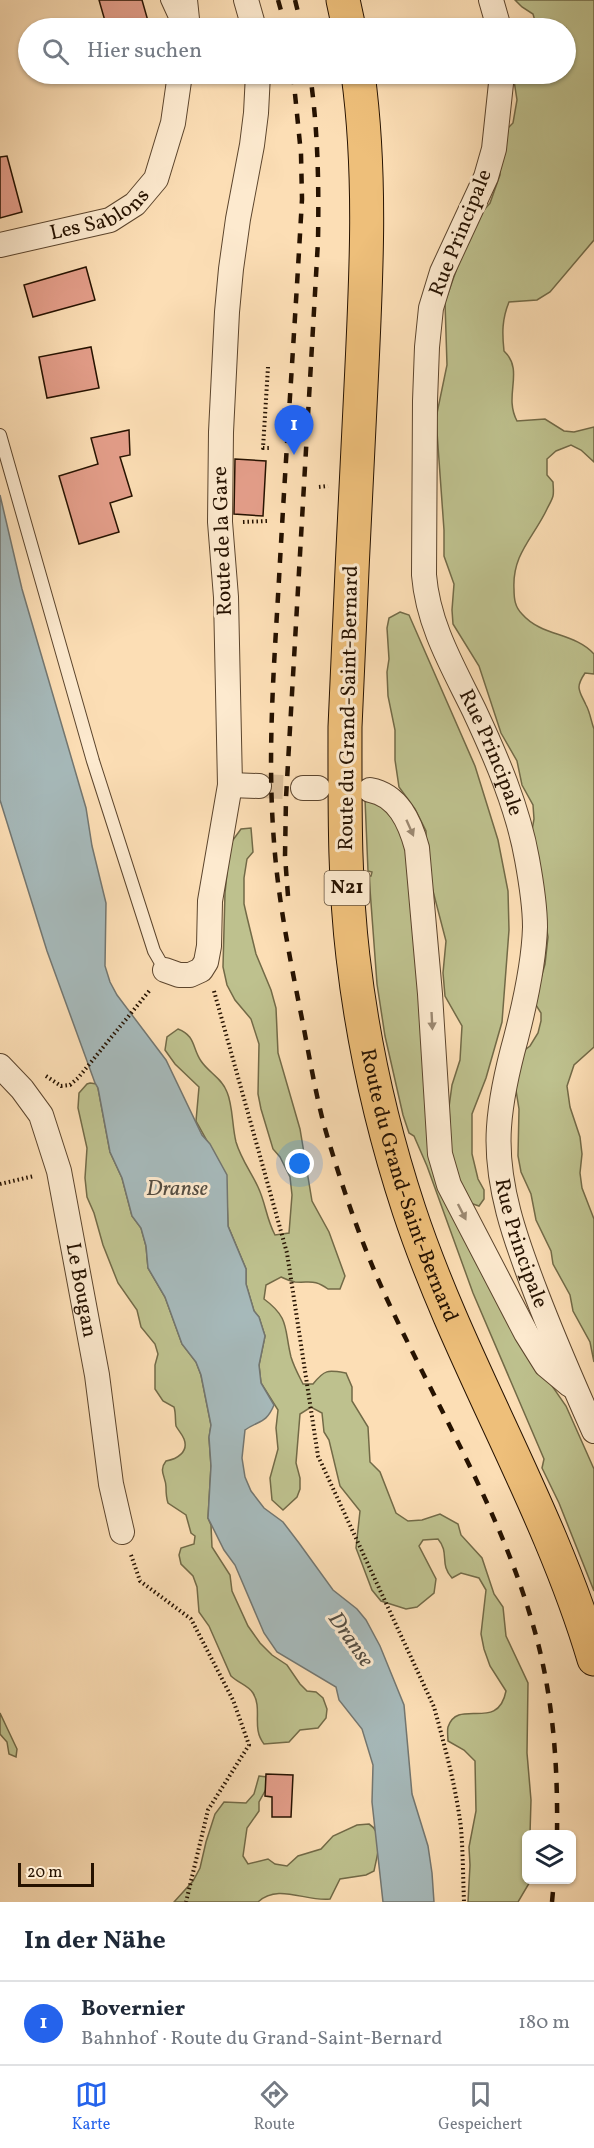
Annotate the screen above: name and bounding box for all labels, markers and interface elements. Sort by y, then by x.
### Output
search box [18,18,576,84]
icon: search [39,35,72,68]
text: Hier suchen [87,36,202,67]
street label: Rue Principale [422,165,500,301]
street label: Les Sablons [47,182,156,248]
pin: 1 [274,406,314,455]
street label: Route de la Gare [206,466,240,616]
street label: Route du Grand-Saint-Bernard [332,565,366,851]
street label: Rue Principale [451,684,530,819]
one-way arrow [406,820,415,837]
road number: N21 [324,871,370,905]
one-way arrow [427,1012,436,1031]
street label: Route du Grand-Saint-Bernard [353,1046,465,1327]
your location [285,1149,314,1178]
water label: Dranse [146,1174,208,1205]
street label: Rue Principale [487,1176,555,1312]
one-way arrow [457,1203,466,1220]
street label: Le Bougan [58,1240,104,1340]
water label: Dranse [320,1606,380,1674]
map controls [522,1830,576,1884]
button: layers [522,1830,576,1884]
scale bar [18,1860,94,1888]
text: 20 m [27,1862,62,1884]
text: In der Nähe [24,1923,166,1959]
text: Bovernier [81,1994,185,2025]
text: 1 [39,2009,48,2037]
text: 180 m [518,2009,570,2037]
text: Bahnhof · Route du Grand-Saint-Bernard [81,2025,442,2053]
tab: Karte [72,2078,110,2136]
tab: Route [254,2078,295,2136]
tab: Gespeichert [438,2078,522,2136]

